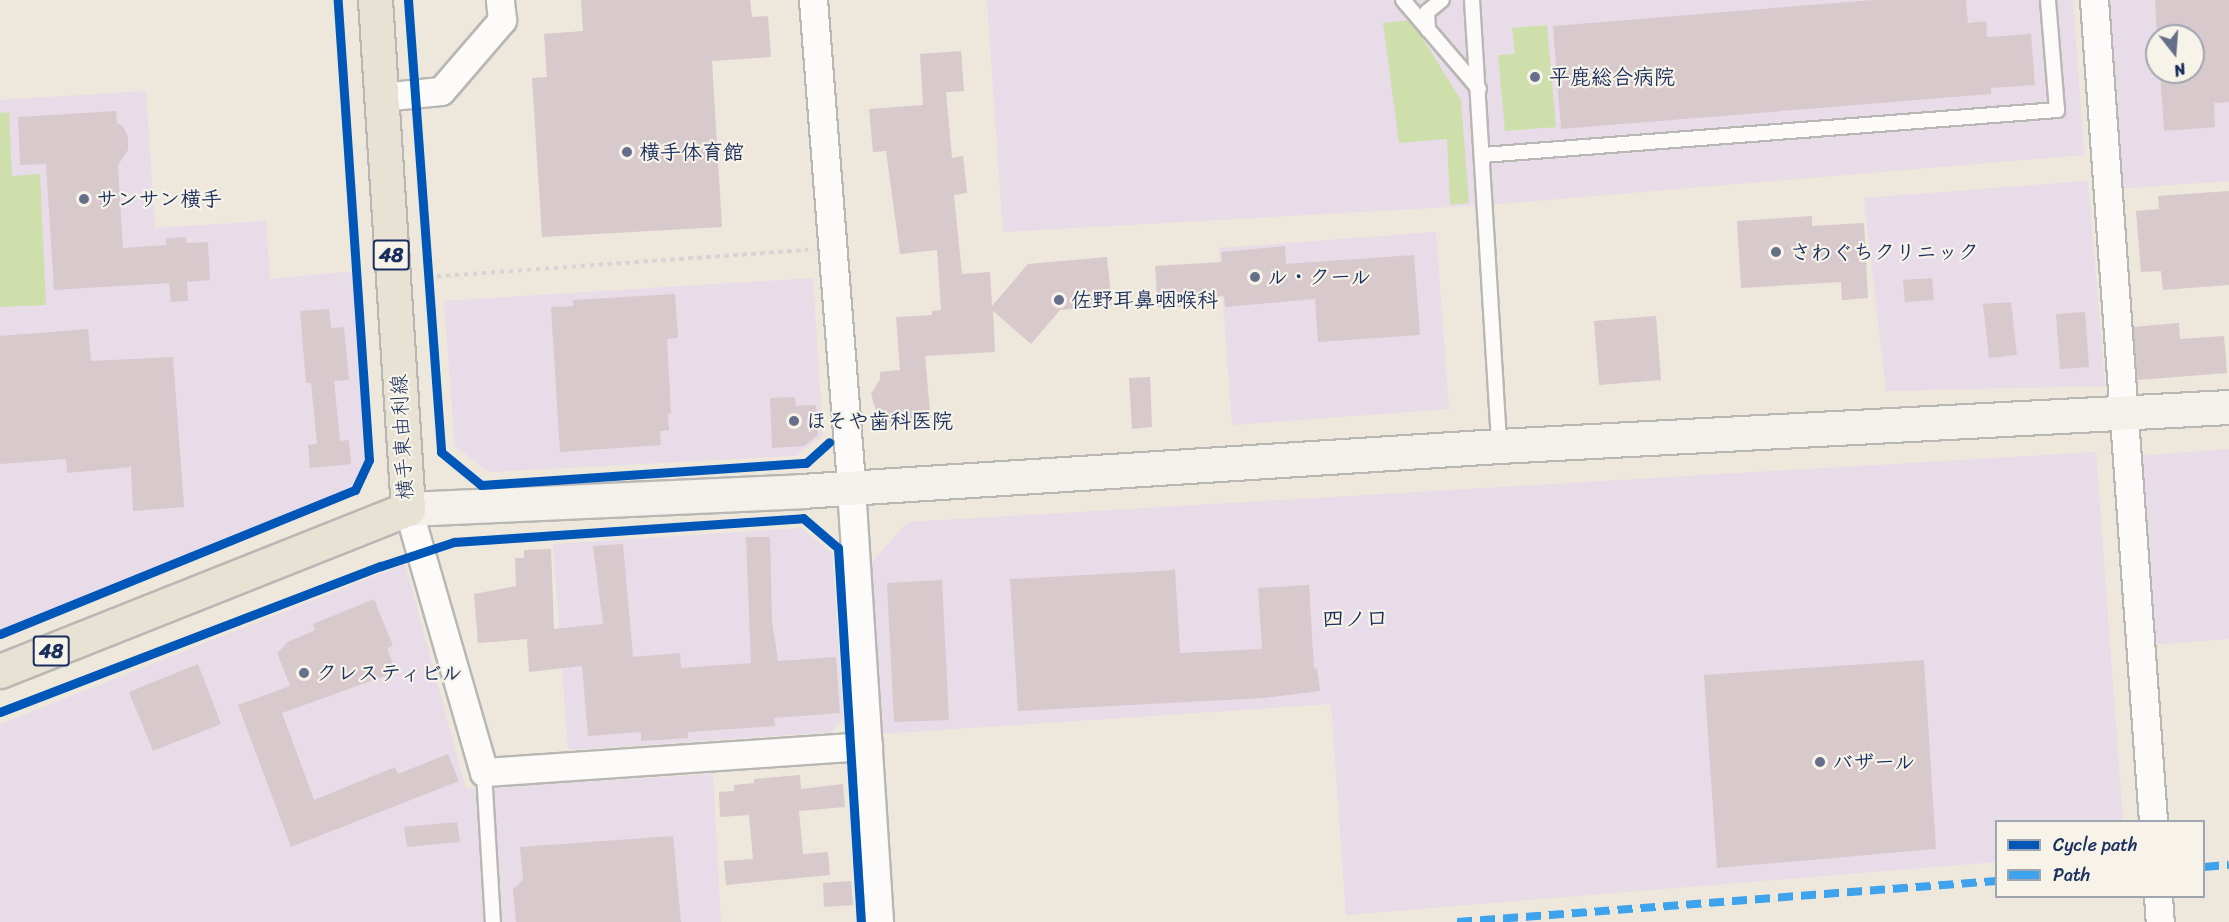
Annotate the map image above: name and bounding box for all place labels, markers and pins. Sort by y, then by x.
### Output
place label: 平鹿総合病院 [1549,64,1675,90]
marker: 平鹿総合病院 [1526,68,1544,86]
place label: 横手体育館 [639,139,744,165]
marker: 横手体育館 [620,145,634,159]
place label: サンサン横手 [96,186,222,212]
marker: サンサン横手 [77,192,91,206]
place label: さわぐちクリニック [1790,239,1979,265]
marker: さわぐちクリニック [1767,243,1785,261]
place label: ル・クール [1267,264,1372,290]
marker: ル・クール [1248,270,1262,284]
place label: 佐野耳鼻咽喉科 [1071,287,1218,313]
marker: 佐野耳鼻咽喉科 [1052,293,1066,307]
place label: ほそや歯科医院 [806,408,953,434]
marker: ほそや歯科医院 [787,414,801,428]
place label: クレスティビル [316,660,463,686]
marker: クレスティビル [297,666,311,680]
place label: バザール [1832,749,1916,775]
marker: バザール [1813,755,1827,769]

